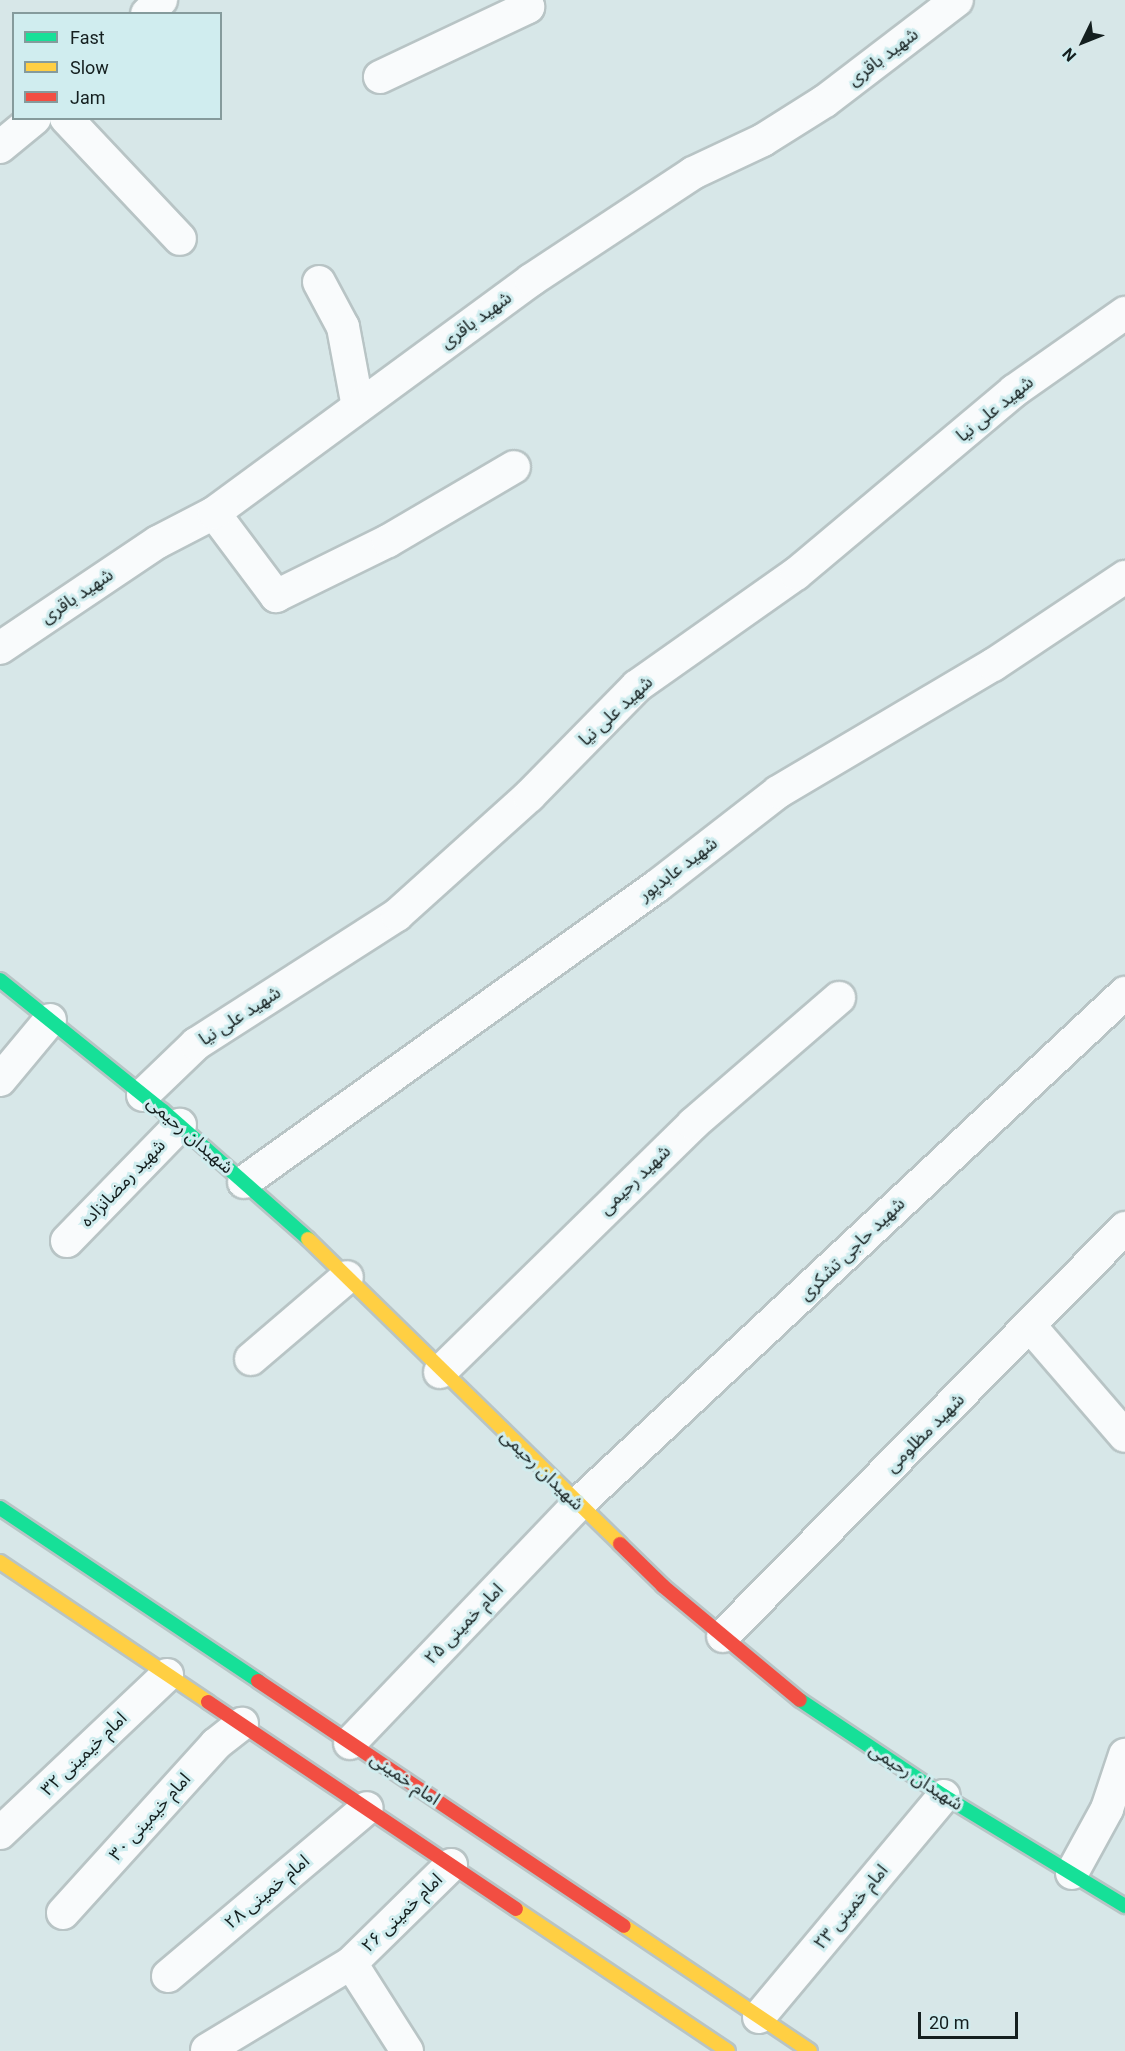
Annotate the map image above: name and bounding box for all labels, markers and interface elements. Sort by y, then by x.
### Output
legend [12,12,222,120]
north arrow [1053,12,1113,72]
street label: شهید باقری [843,23,923,91]
text: Fast [70,27,105,48]
text: N [1059,44,1080,65]
text: Slow [70,57,109,78]
text: Jam [70,87,106,108]
street label: شهید باقری [436,287,516,353]
street label: شهید علی نیا [952,371,1038,447]
street label: شهید باقری [37,564,117,628]
street label: شهید علی نیا [575,671,657,751]
street label: شهید عابدپور [634,832,722,906]
street label: شهید علی نیا [195,982,285,1050]
street label: شهیدان رحیمی [142,1092,238,1178]
street label: شهید رمضانزاده [76,1135,170,1231]
street label: شهید رحیمی [595,1141,675,1219]
street label: شهید حاجی تشکری [795,1193,909,1305]
street label: شهید مظلومی [881,1389,969,1477]
street label: شهیدان رحیمی [496,1425,588,1515]
street label: امام خمینی ۲۵ [420,1579,508,1669]
street label: امام خیمینی ۳۲ [37,1708,131,1800]
street label: شهیدان رحیمی [865,1739,967,1815]
street label: امام خمینی [366,1748,444,1810]
street label: امام خیمینی ۳۰ [105,1769,195,1865]
street label: امام خمینی ۲۸ [220,1850,314,1934]
street label: امام خمینی ۲۳ [809,1860,893,1954]
street label: امام خمینی ۲۶ [357,1869,447,1957]
scale bar [921,2000,1022,2038]
text: 20 m [929,2012,969,2033]

